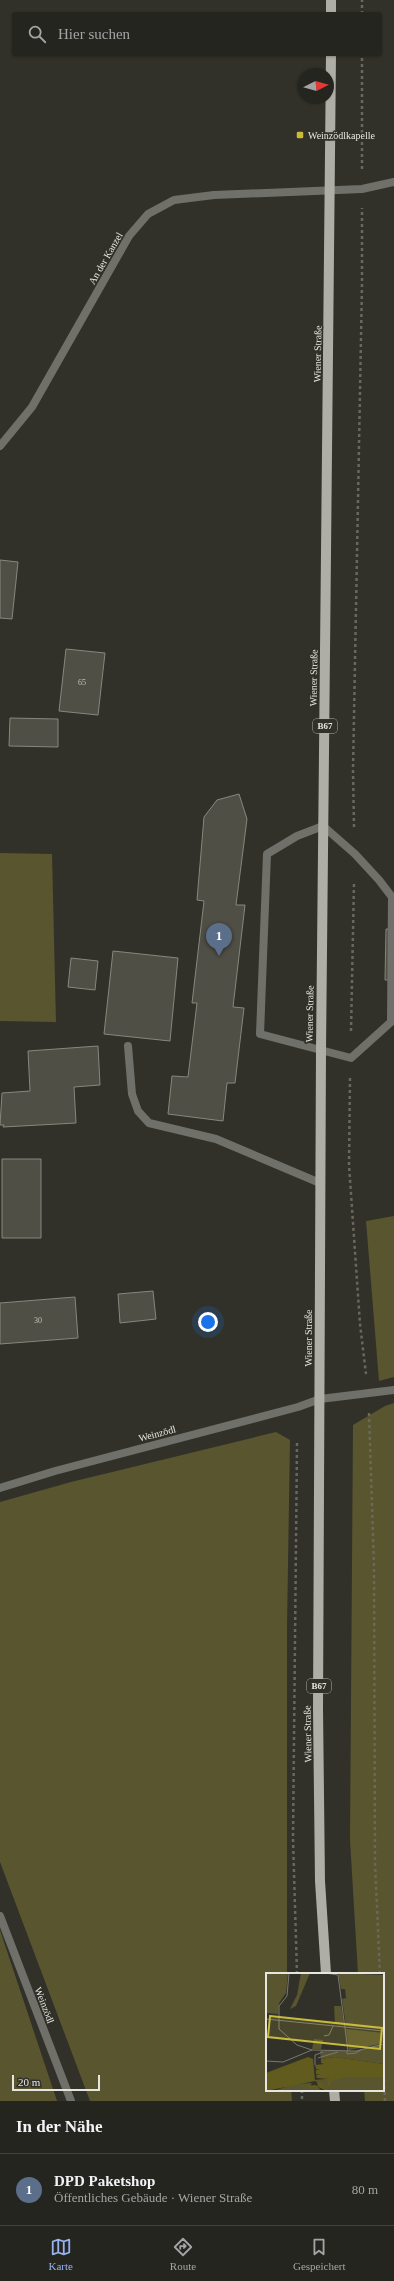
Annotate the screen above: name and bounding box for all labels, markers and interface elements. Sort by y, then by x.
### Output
search box [12,12,382,56]
icon: search [26,23,48,45]
text: Hier suchen [58,26,130,42]
north arrow [298,68,334,104]
marker: Weinzödlkapelle [295,130,305,140]
place label: Weinzödlkapelle [308,130,376,141]
street label: An der Kanzel [86,230,125,286]
street label: Wiener Straße [312,325,324,383]
street label: Wiener Straße [308,649,320,707]
house number: 65 [78,678,86,687]
road number: B67 [313,719,337,733]
pin: 1 [206,923,232,956]
street label: Wiener Straße [304,985,316,1043]
street label: Wiener Straße [303,1309,314,1367]
your location [198,1312,218,1332]
house number: 30 [34,1316,42,1325]
street label: Weinzödl [137,1423,177,1444]
road number: B67 [307,1679,331,1693]
street label: Wiener Straße [301,1705,313,1763]
inset map [266,1973,384,2091]
street label: Weinzödl [33,1985,57,2025]
scale bar [12,2073,100,2092]
text: 20 m [18,2076,40,2088]
text: In der Nähe [16,2117,103,2136]
text: DPD Paketshop [54,2173,155,2189]
text: 1 [26,2182,32,2197]
text: 80 m [352,2182,378,2197]
text: Öffentliches Gebäude · Wiener Straße [54,2190,252,2205]
tab: Karte [48,2236,73,2272]
tab: Route [170,2236,196,2272]
tab: Gespeichert [293,2236,346,2272]

